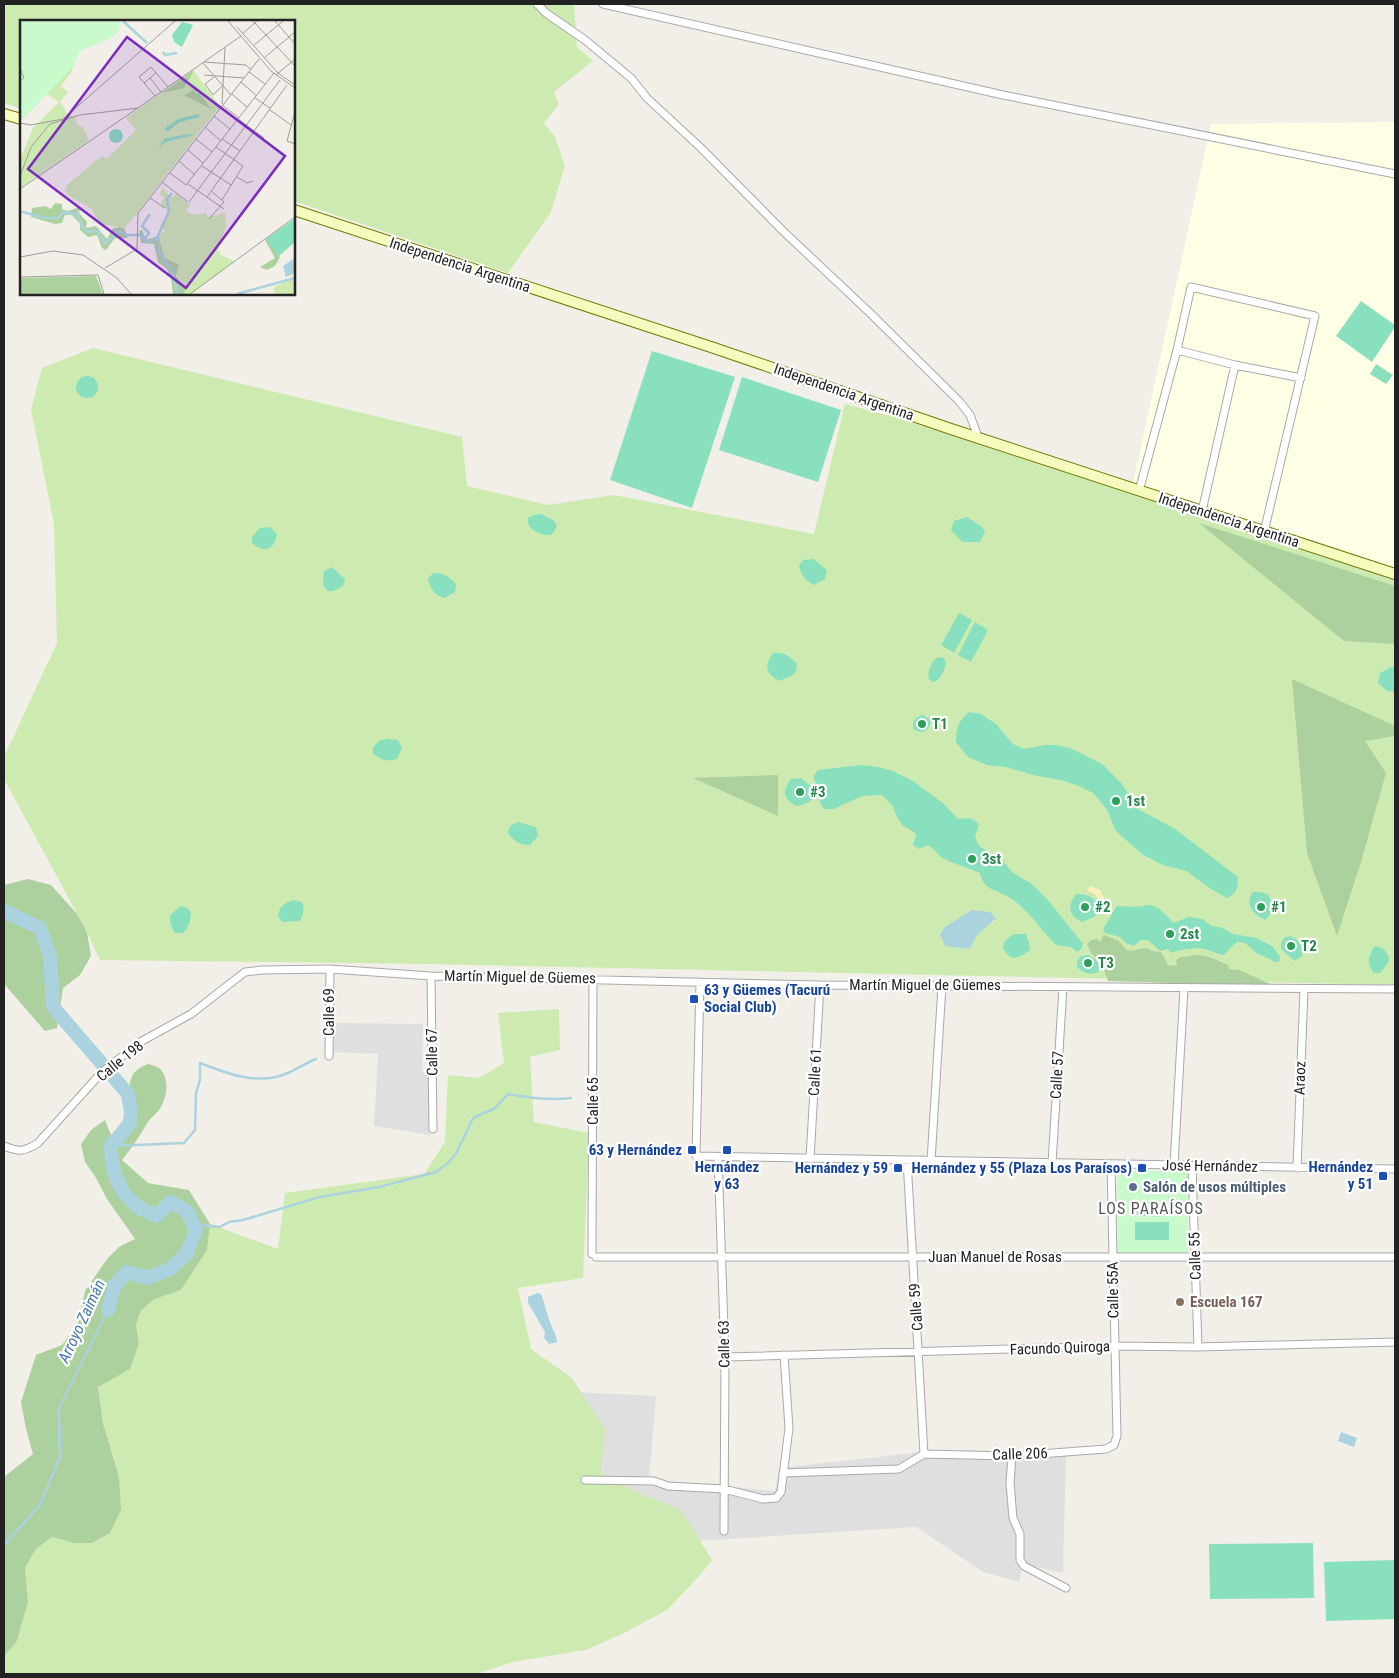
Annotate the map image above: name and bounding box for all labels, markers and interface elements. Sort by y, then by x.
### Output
inset map [20,20,295,295]
street label: Independencia Argentina [387,234,533,296]
street label: Independencia Argentina [772,360,916,424]
street label: Independencia Argentina [1156,489,1302,551]
place label: T1 [932,715,948,733]
marker: T1 [916,718,928,730]
place label: #3 [810,783,826,801]
marker: #3 [794,786,806,798]
place label: 1st [1126,792,1145,810]
marker: 1st [1110,795,1122,807]
place label: 3st [982,850,1001,868]
marker: 3st [966,853,978,865]
place label: #2 [1095,898,1111,916]
place label: #1 [1271,898,1287,916]
marker: #2 [1079,901,1091,913]
marker: #1 [1255,901,1267,913]
place label: 2st [1180,925,1199,943]
marker: 2st [1164,928,1176,940]
place label: T2 [1301,937,1317,955]
marker: T2 [1285,940,1297,952]
place label: T3 [1098,954,1114,972]
marker: T3 [1082,957,1094,969]
street label: Martín Miguel de Güemes [444,967,596,987]
street label: Martín Miguel de Güemes [849,976,1001,994]
place label: 63 y Güemes (Tacurú Social Club) [704,981,830,1016]
street label: Calle 69 [320,988,338,1036]
marker: 63 y Güemes (Tacurú Social Club) [688,993,700,1005]
street label: Calle 67 [423,1028,441,1076]
street label: Calle 198 [93,1037,147,1085]
street label: Calle 61 [805,1048,825,1096]
street label: Calle 57 [1047,1051,1067,1099]
street label: Araoz [1290,1061,1310,1095]
street label: Calle 65 [584,1077,602,1125]
place label: 63 y Hernández [589,1141,682,1159]
marker: 63 y Hernández [686,1144,698,1156]
marker: Hernández y 63 [721,1144,733,1156]
street label: José Hernández [1162,1156,1258,1176]
place label: Hernández y 63 [695,1158,760,1193]
place label: Hernández y 51 [1308,1158,1373,1193]
place label: Hernández y 59 [795,1159,888,1177]
place label: Hernández y 55 (Plaza Los Paraísos) [912,1159,1132,1177]
marker: Hernández y 59 [892,1162,904,1174]
marker: Hernández y 55 (Plaza Los Paraísos) [1136,1162,1148,1174]
marker: Hernández y 51 [1377,1170,1389,1182]
place label: Salón de usos múltiples [1143,1178,1286,1196]
marker: Salón de usos múltiples [1127,1181,1139,1193]
district label: LOS PARAÍSOS [1098,1199,1204,1218]
street label: Calle 55 [1185,1232,1205,1280]
street label: Juan Manuel de Rosas [928,1248,1062,1266]
street label: Calle 55A [1104,1261,1122,1318]
water label: Arroyo Zaimán [54,1277,109,1367]
street label: Calle 59 [905,1283,927,1331]
place label: Escuela 167 [1190,1293,1263,1311]
marker: Escuela 167 [1174,1296,1186,1308]
street label: Calle 63 [715,1320,733,1368]
street label: Facundo Quiroga [1010,1337,1110,1359]
street label: Calle 206 [992,1444,1048,1464]

